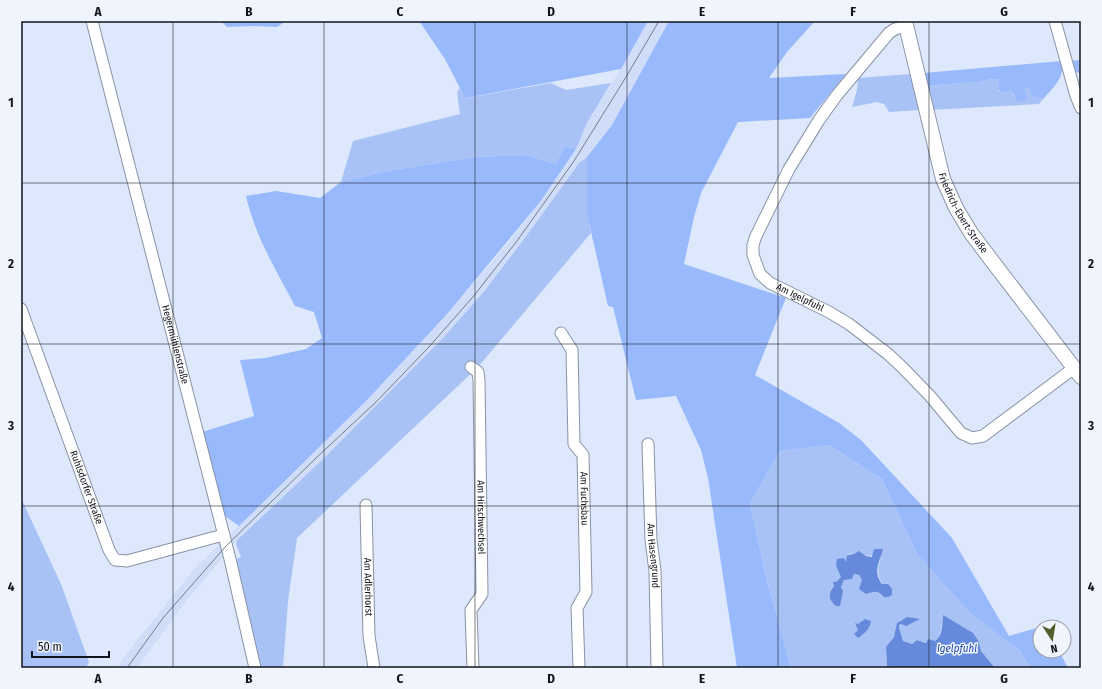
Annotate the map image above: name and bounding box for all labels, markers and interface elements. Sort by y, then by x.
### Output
text: A [93,4,102,19]
text: B [245,4,253,19]
text: C [397,4,404,19]
text: D [547,4,555,19]
text: E [699,4,705,19]
text: F [850,4,856,19]
text: G [1000,4,1008,19]
text: 1 [8,95,14,110]
text: 1 [1088,95,1094,110]
street label: Friedrich-Ebert-Straße [936,172,990,256]
text: 2 [7,256,14,271]
text: 2 [1087,256,1094,271]
street label: Am Igelpfuhl [774,281,826,315]
street label: Hegermühlenstraße [159,304,191,385]
text: 3 [7,418,14,433]
text: 3 [1087,418,1094,433]
street label: Ruhlsdorfer Straße [67,449,105,526]
street label: Am Fuchsbau [577,471,591,526]
street label: Am Hirschwechsel [474,480,487,555]
street label: Am Hasengrund [644,523,661,588]
street label: Am Adlerhorst [361,558,375,617]
text: 4 [8,579,15,594]
text: 4 [1088,579,1095,594]
north arrow [1032,619,1072,659]
scale bar [32,633,109,659]
text: 50 m [38,640,62,654]
text: N [1049,641,1059,655]
water label: Igelpfuhl [937,642,977,655]
text: A [93,671,102,686]
text: B [245,671,253,686]
text: C [397,671,404,686]
text: D [547,671,555,686]
text: E [699,671,705,686]
text: F [850,671,856,686]
text: G [1000,671,1008,686]

